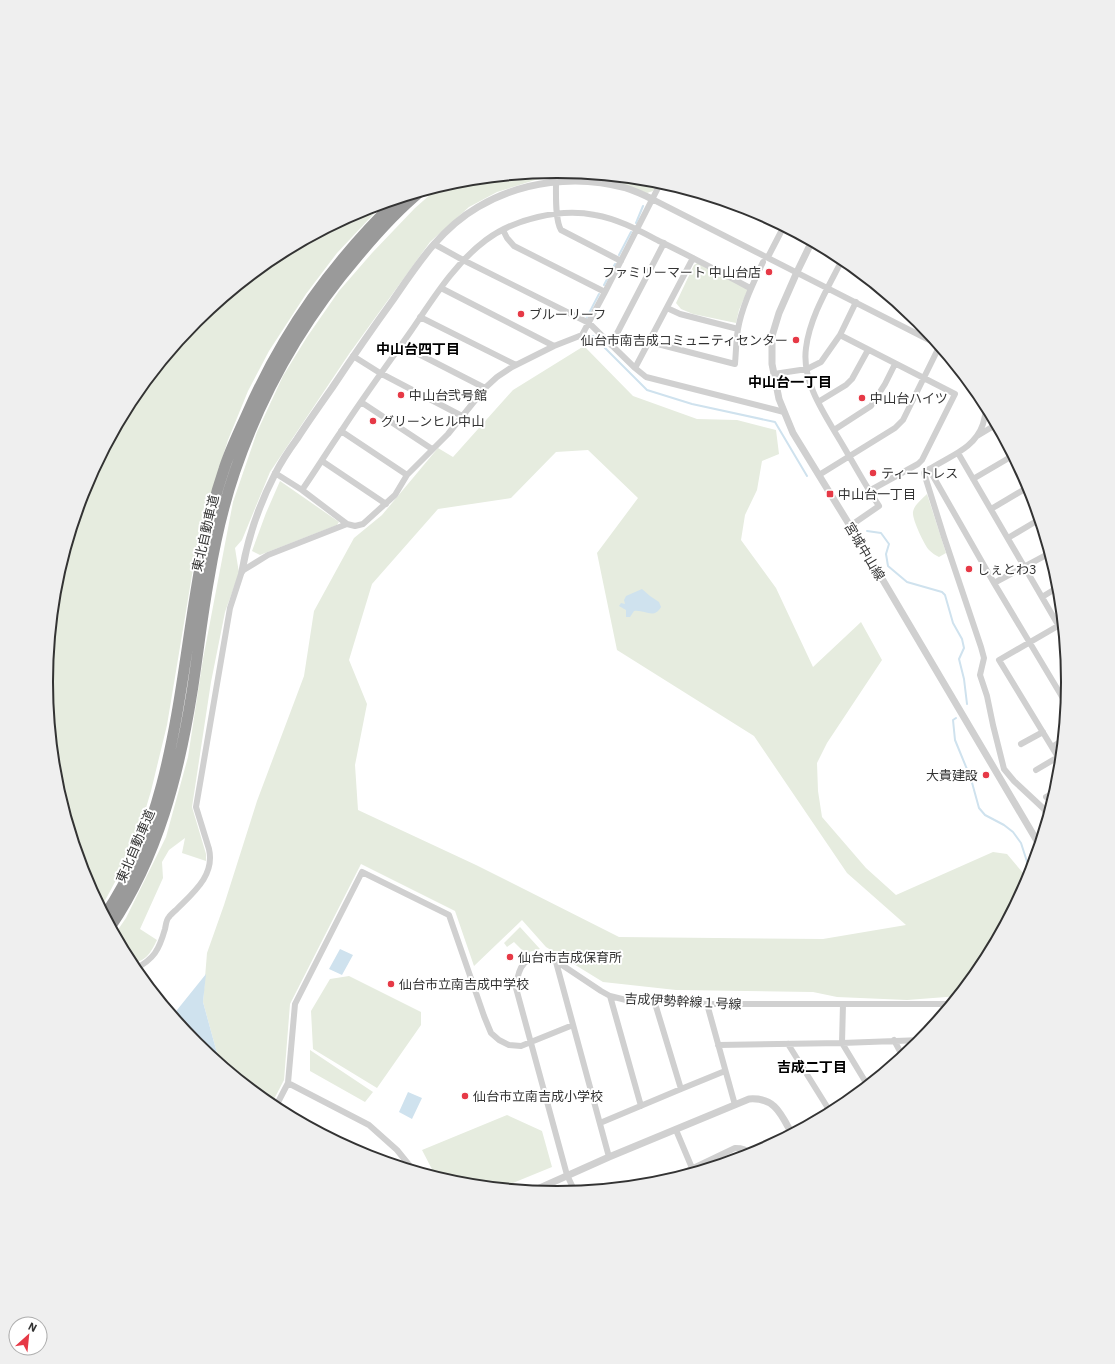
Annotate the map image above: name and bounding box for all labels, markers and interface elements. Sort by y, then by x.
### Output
place label: ファミリーマート 中山台店 [602,264,761,281]
marker: ファミリーマート 中山台店 [764,267,774,277]
place label: ブルーリーフ [529,306,606,323]
marker: ブルーリーフ [516,309,526,319]
place label: 仙台市南吉成コミュニティセンター [581,332,788,349]
marker: 仙台市南吉成コミュニティセンター [791,335,801,345]
district label: 中山台四丁目 [376,340,460,358]
district label: 中山台一丁目 [748,373,832,391]
place label: 中山台弐号館 [409,387,487,404]
marker: 中山台弐号館 [396,390,406,400]
place label: 中山台ハイツ [870,390,948,407]
marker: 中山台ハイツ [857,393,867,403]
place label: グリーンヒル中山 [381,413,484,430]
marker: グリーンヒル中山 [368,416,378,426]
place label: ティートレス [881,465,958,482]
marker: ティートレス [868,468,878,478]
place label: 中山台一丁目 [838,486,916,503]
marker: 中山台一丁目 [825,489,835,499]
street label: 東北自動車道 [188,493,223,573]
street label: 宮城中山線 [841,519,889,583]
place label: しぇとわ3 [977,561,1037,578]
marker: しぇとわ3 [964,564,974,574]
place label: 大貴建設 [926,767,978,784]
marker: 大貴建設 [981,770,991,780]
street label: 東北自動車道 [112,807,159,885]
place label: 仙台市吉成保育所 [518,949,622,966]
marker: 仙台市吉成保育所 [505,952,515,962]
place label: 仙台市立南吉成中学校 [399,976,529,993]
marker: 仙台市立南吉成中学校 [386,979,396,989]
street label: 吉成伊勢幹線１号線 [624,990,742,1013]
district label: 吉成二丁目 [777,1058,847,1076]
place label: 仙台市立南吉成小学校 [473,1088,603,1105]
marker: 仙台市立南吉成小学校 [460,1091,470,1101]
north arrow [8,1316,48,1356]
text: N [26,1319,39,1335]

